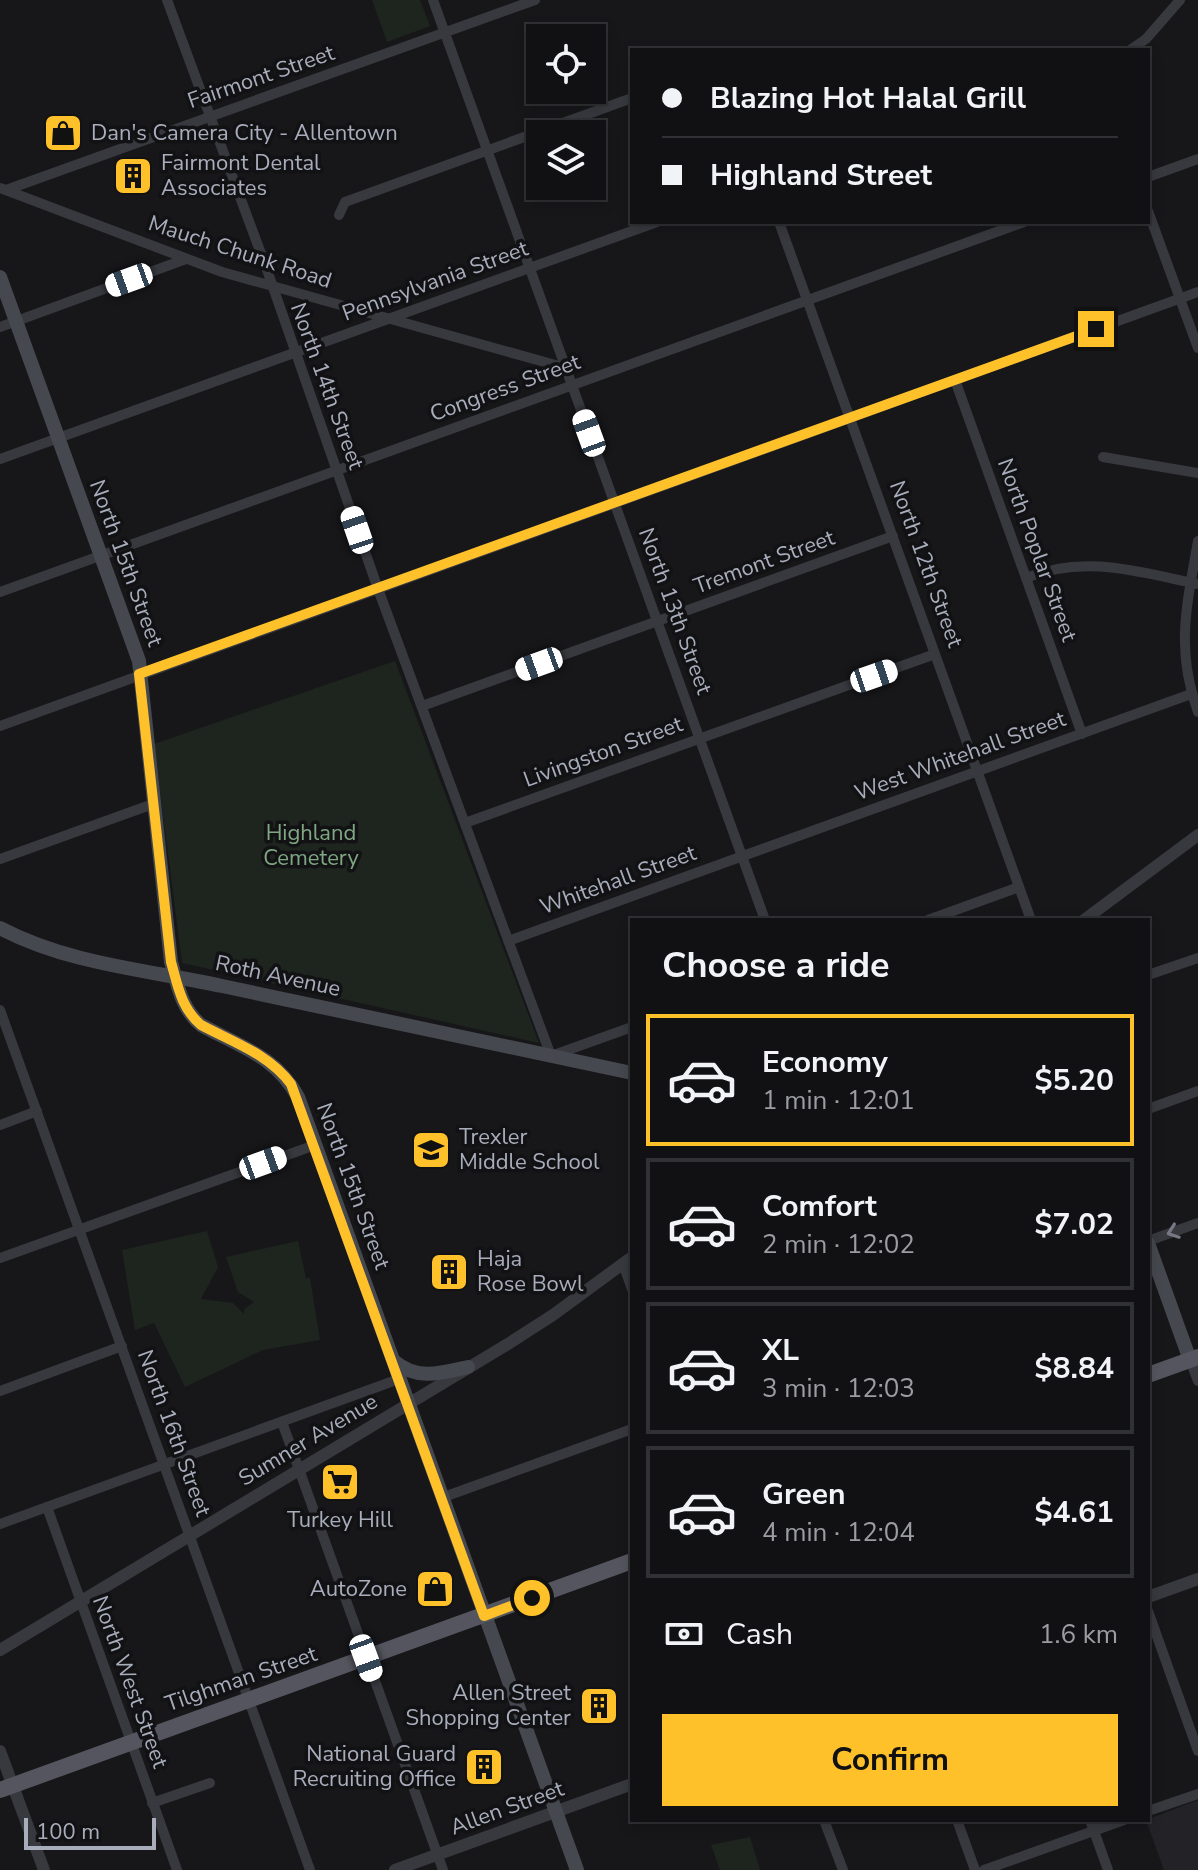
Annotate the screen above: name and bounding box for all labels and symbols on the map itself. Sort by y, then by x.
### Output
street label: Fairmont Street [184,38,339,116]
shop icon: Dan's Camera City - Allentown [42,112,84,154]
place label: Dan's Camera City - Allentown [91,118,398,148]
place label: Fairmont Dental Associates [161,148,321,203]
building icon: Fairmont Dental Associates [112,155,154,197]
street label: Mauch Chunk Road [144,208,336,296]
street label: Pennsylvania Street [338,233,532,329]
car [102,261,156,299]
street label: North 14th Street [283,299,371,474]
route end [1078,311,1114,347]
street label: Congress Street [426,347,585,429]
car [570,406,608,460]
street label: North Poplar Street [990,454,1084,646]
street label: North 15th Street [82,476,170,651]
street label: North 12th Street [882,477,970,652]
car [338,503,376,557]
street label: Tremont Street [689,523,839,601]
street label: North 13th Street [631,524,719,699]
car [512,645,566,683]
car [847,657,901,695]
street label: West Whitehall Street [850,704,1070,808]
street label: Livingston Street [519,709,687,795]
park label: Highland Cemetery [263,818,359,873]
street label: Whitehall Street [536,838,700,922]
street label: Roth Avenue [213,948,343,1004]
street label: North 15th Street [309,1099,397,1274]
place label: Trexler Middle School [459,1122,600,1177]
school or university icon: Trexler Middle School [410,1129,452,1171]
car [236,1144,290,1182]
one-way arrow [1167,1223,1181,1239]
place label: Haja Rose Bowl [477,1244,584,1299]
building icon: Haja Rose Bowl [428,1251,470,1293]
street label: North 16th Street [130,1346,218,1521]
street label: Sumner Avenue [233,1387,383,1493]
supermarket icon: Turkey Hill [319,1461,361,1503]
place label: Turkey Hill [287,1505,393,1535]
shop icon: AutoZone [414,1568,456,1610]
place label: AutoZone [310,1574,407,1604]
route start [514,1580,550,1616]
street label: North West Street [85,1592,175,1773]
car [347,1631,385,1685]
street label: Tilghman Street [161,1639,321,1719]
place label: Allen Street Shopping Center [406,1678,571,1733]
building icon: Allen Street Shopping Center [578,1685,620,1727]
place label: National Guard Recruiting Office [293,1739,456,1794]
building icon: National Guard Recruiting Office [463,1746,505,1788]
street label: Allen Street [446,1773,568,1842]
scale bar [24,1814,156,1850]

